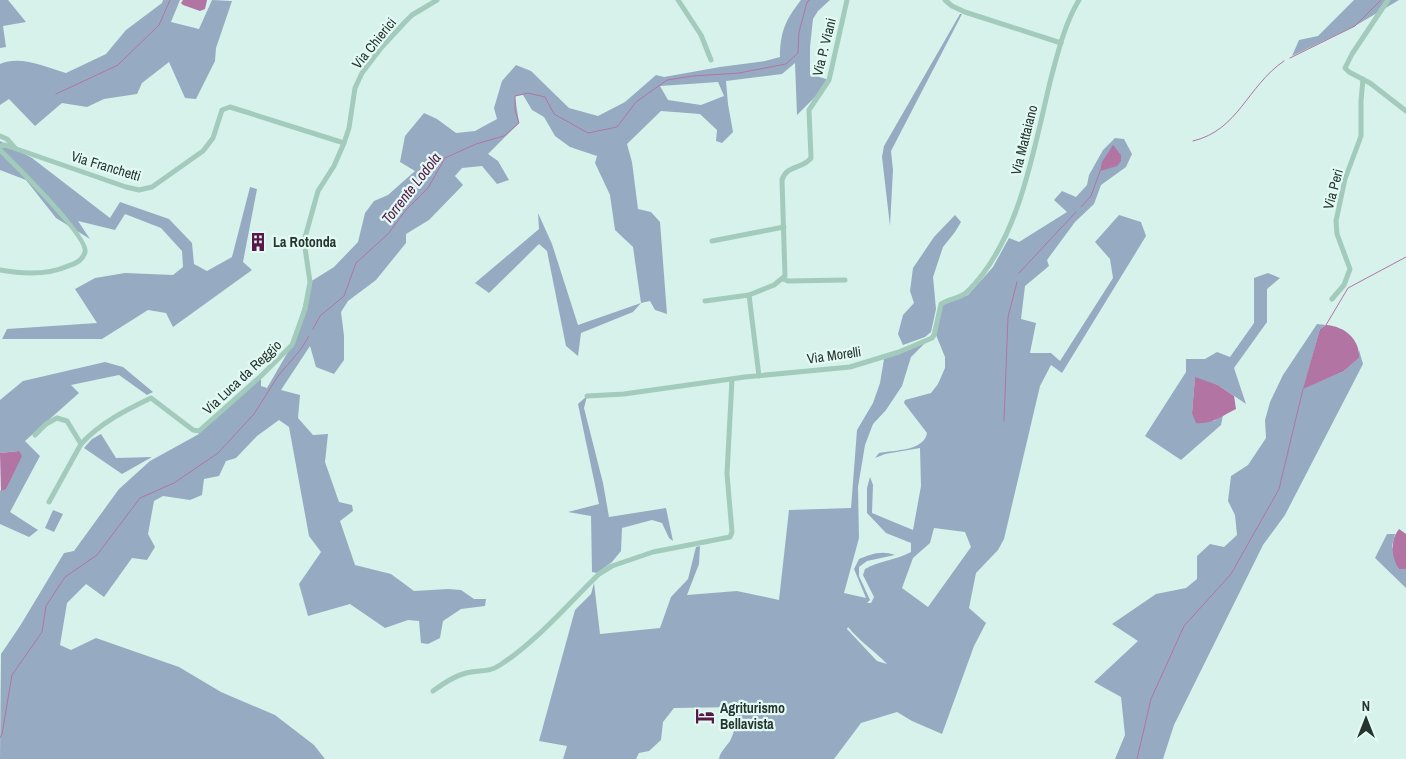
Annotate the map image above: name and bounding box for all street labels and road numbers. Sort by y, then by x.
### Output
street label: Via Chierici [348,14,400,72]
street label: Via P. Viani [808,16,840,78]
street label: Via Mattaiano [1007,103,1041,177]
street label: Via Franchetti [69,147,143,185]
street label: Via Peri [1319,167,1347,211]
street label: Via Luca da Reggio [199,336,285,418]
street label: Via Morelli [806,342,862,368]

